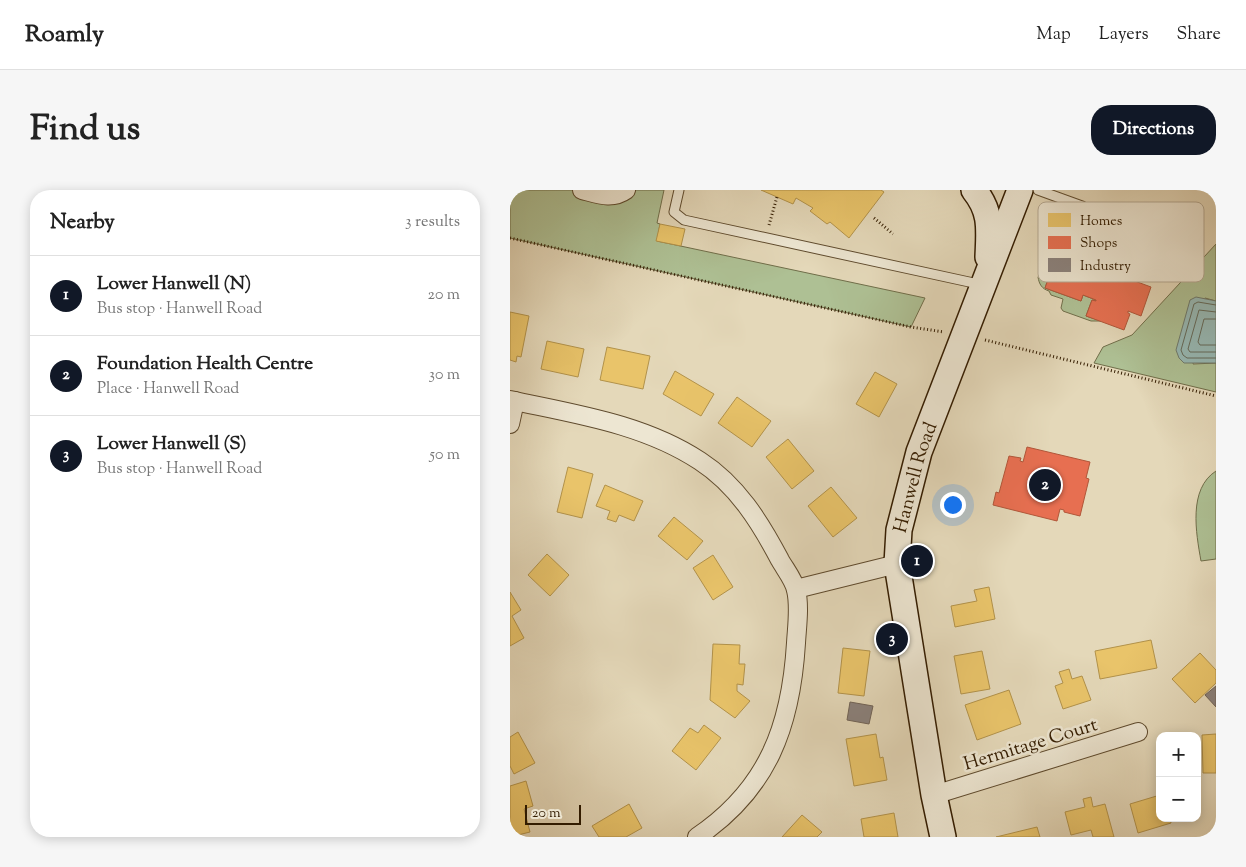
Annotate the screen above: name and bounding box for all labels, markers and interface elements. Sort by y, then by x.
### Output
text: Roamly [25,18,104,52]
text: Map [1036,22,1071,48]
text: Layers [1099,22,1149,48]
text: Share [1177,22,1221,48]
text: Find us [30,105,140,156]
button: Directions [1091,105,1216,155]
legend [1038,202,1204,282]
text: Nearby [50,208,115,238]
text: 3 results [405,211,460,234]
text: Homes [1080,212,1122,232]
text: Shops [1080,234,1117,254]
text: Industry [1080,257,1131,277]
text: Lower Hanwell (N) [97,271,251,298]
text: 1 [63,284,69,307]
text: 20 m [427,284,460,307]
text: Bus stop · Hanwell Road [97,298,262,321]
text: Foundation Health Centre [97,351,313,378]
text: 2 [62,364,70,387]
text: 30 m [429,364,460,387]
text: Place · Hanwell Road [97,378,239,401]
street label: Hanwell Road [888,418,945,536]
text: Lower Hanwell (S) [97,431,246,458]
text: 3 [63,444,69,467]
text: 50 m [429,444,460,467]
text: Bus stop · Hanwell Road [97,458,262,481]
pin: 2 [1029,466,1061,504]
your location [940,492,966,518]
pin: 1 [901,542,933,580]
pin: 3 [876,620,908,658]
street label: Hermitage Court [960,712,1102,779]
map controls [1156,732,1201,822]
button: + [1156,732,1201,777]
button: − [1156,777,1201,822]
scale bar [525,802,581,825]
text: 20 m [532,804,561,824]

